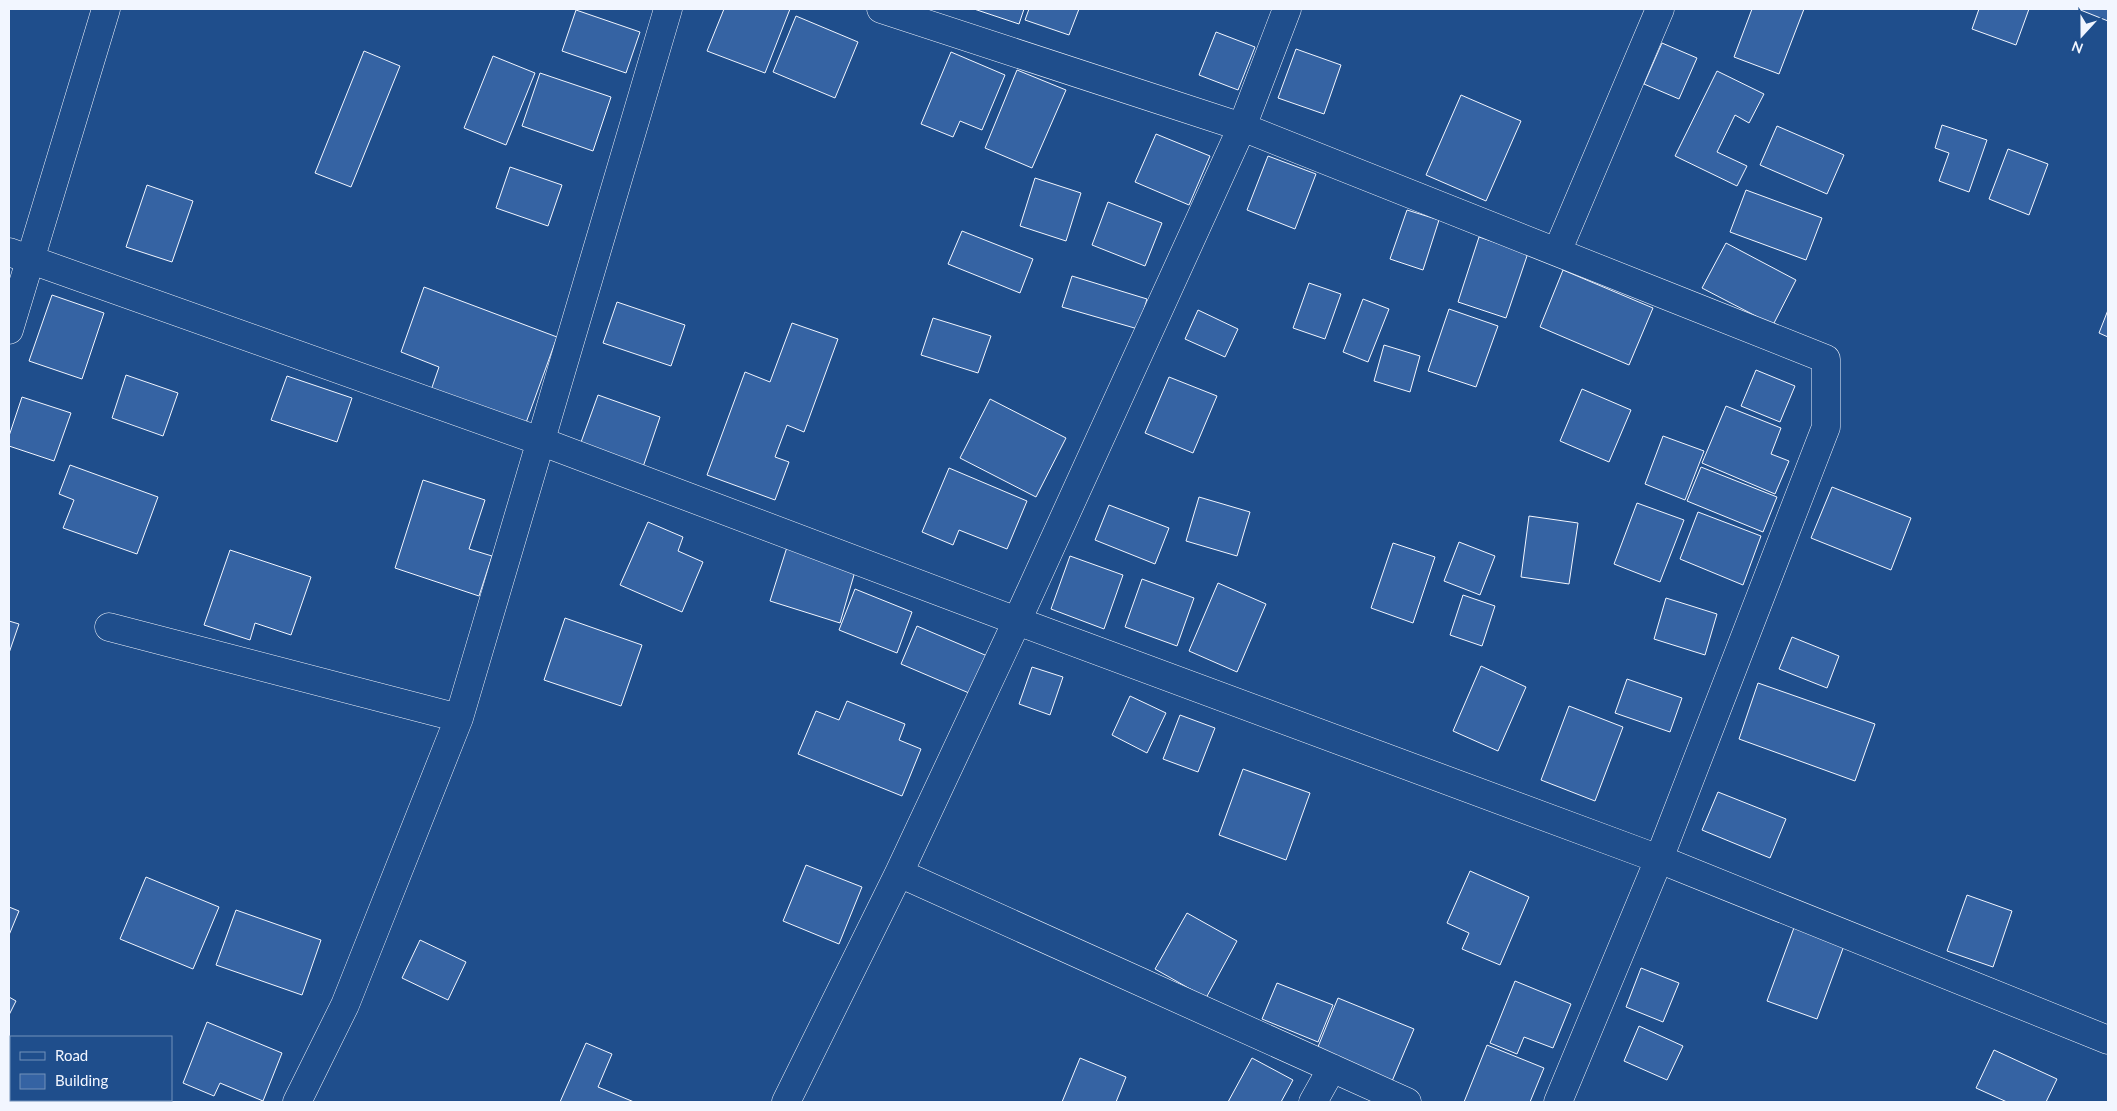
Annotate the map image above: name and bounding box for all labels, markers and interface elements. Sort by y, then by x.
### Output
north arrow [2057,10,2107,60]
text: N [2069,38,2085,57]
legend [10,1036,172,1101]
text: Road [55,1046,88,1064]
text: Building [55,1071,108,1089]

